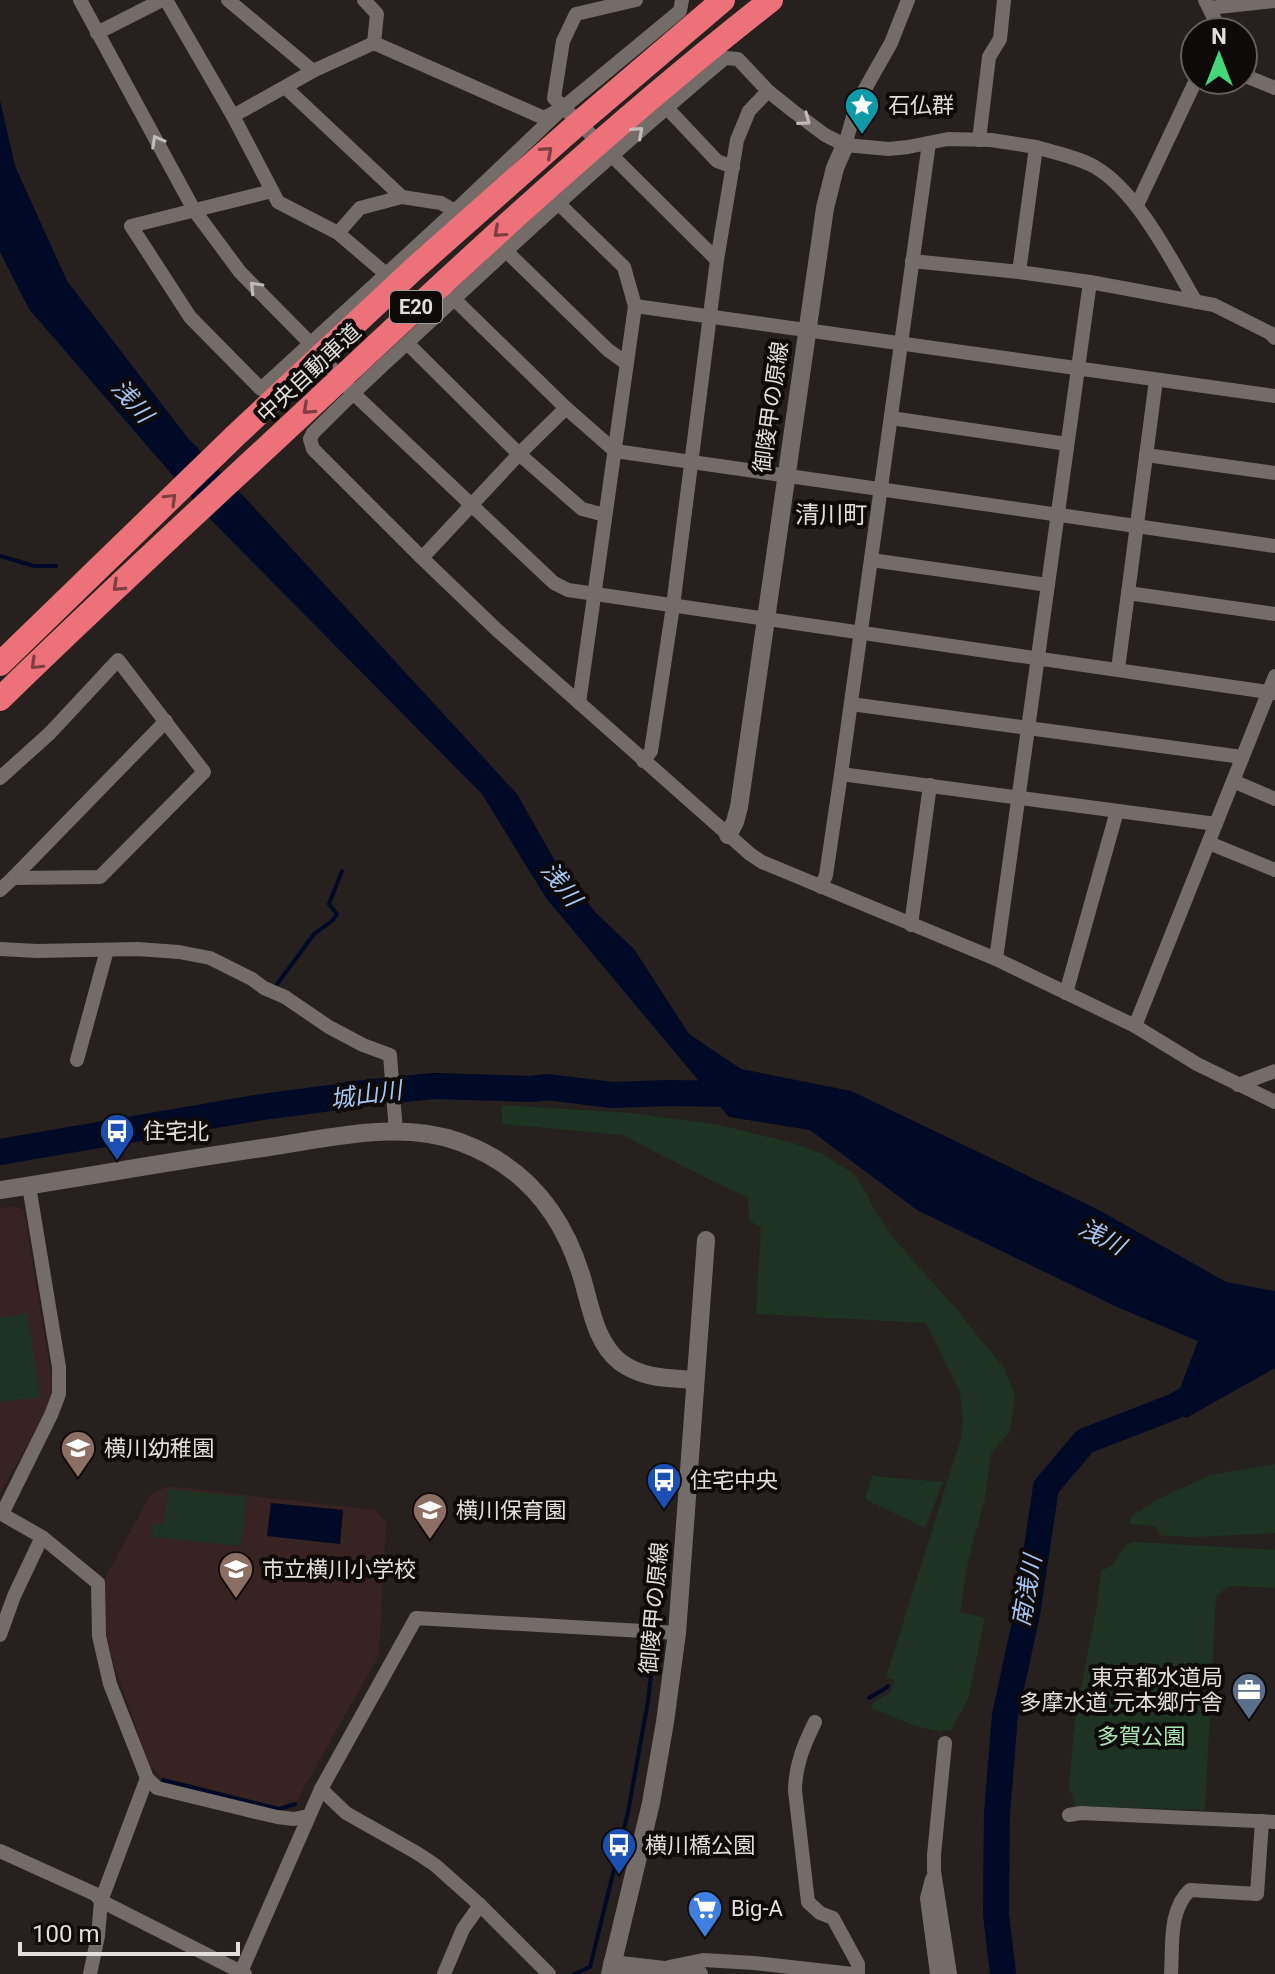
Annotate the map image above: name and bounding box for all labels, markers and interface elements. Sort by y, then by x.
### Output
north arrow [1179,16,1259,96]
text: N [1211,24,1227,49]
place icon: 石仏群 [843,86,881,136]
place label: 石仏群 [888,93,954,118]
one-way arrow [796,110,810,125]
one-way arrow [628,128,643,142]
one-way arrow [151,136,167,150]
one-way arrow [537,147,552,161]
one-way arrow [493,223,508,237]
one-way arrow [250,282,265,296]
road number: E20 [390,291,442,323]
street label: 中央自動車道 [252,319,366,427]
street label: 御陵甲の原線 [749,340,793,474]
water label: 浅川 [106,374,160,431]
one-way arrow [303,400,317,415]
one-way arrow [161,494,176,508]
district label: 清川町 [795,501,867,529]
one-way arrow [112,577,127,591]
one-way arrow [31,654,45,669]
water label: 浅川 [535,856,589,914]
water label: 城山川 [328,1076,407,1114]
bus stop icon: 住宅北 [98,1112,136,1162]
place label: 住宅北 [143,1119,209,1144]
water label: 浅川 [1074,1213,1132,1262]
school or university icon: 横川幼稚園 [59,1429,97,1479]
place label: 横川幼稚園 [104,1436,214,1461]
bus stop icon: 住宅中央 [645,1461,683,1511]
place label: 住宅中央 [690,1468,778,1493]
school or university icon: 横川保育園 [411,1491,449,1541]
place label: 横川保育園 [456,1498,566,1523]
street label: 御陵甲の原線 [636,1541,672,1675]
school or university icon: 市立横川小学校 [217,1550,255,1600]
water label: 南浅川 [1007,1550,1048,1629]
place label: 市立横川小学校 [262,1557,416,1582]
place label: 東京都水道局 多摩水道 元本郷庁舎 [1020,1665,1223,1715]
office icon: 東京都水道局 多摩水道 元本郷庁舎 [1230,1671,1268,1721]
park label: 多賀公園 [1097,1724,1185,1749]
bus stop icon: 横川橋公園 [600,1826,638,1876]
place label: 横川橋公園 [645,1833,755,1858]
supermarket icon: Big-A [686,1889,724,1939]
place label: Big-A [731,1896,783,1921]
scale bar [20,1906,238,1956]
text: 100 m [32,1920,99,1948]

